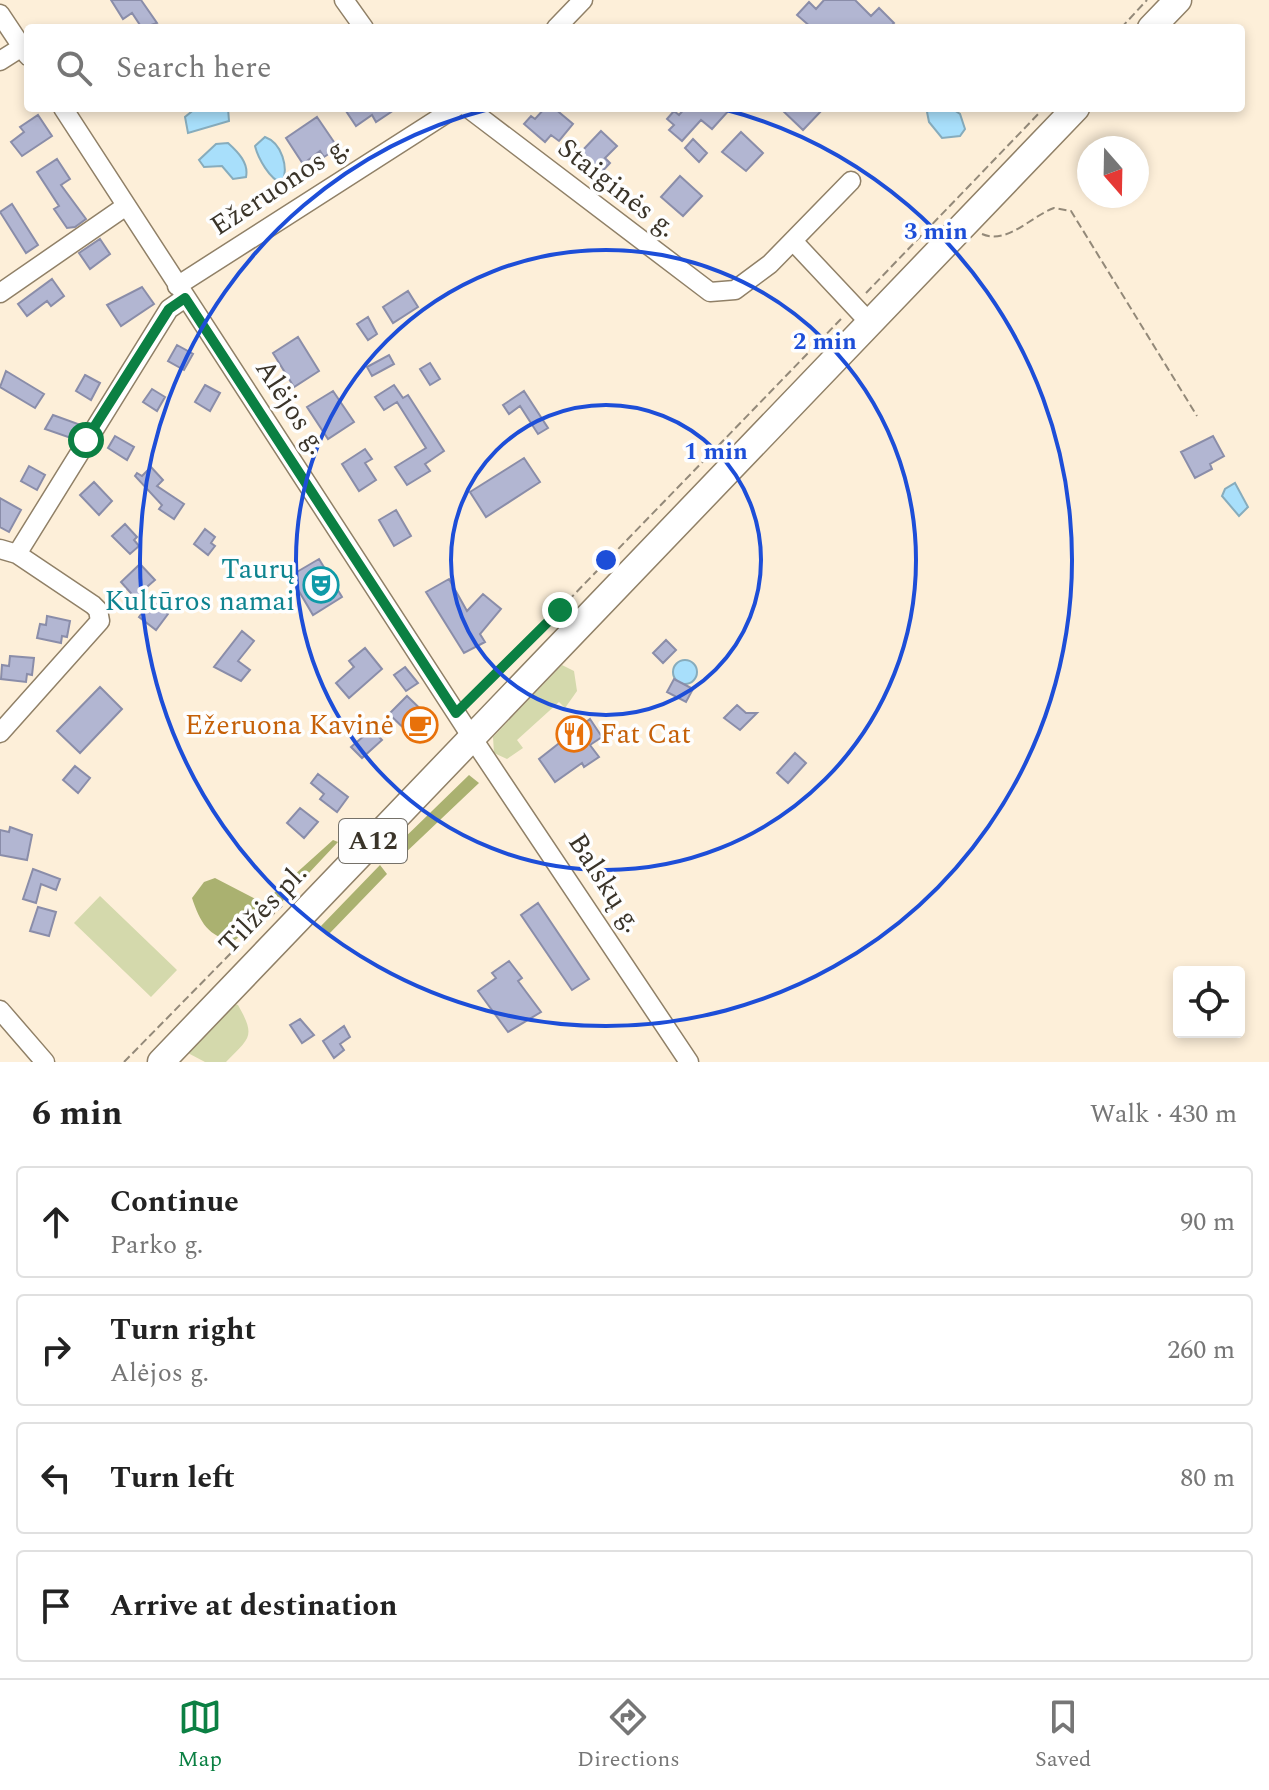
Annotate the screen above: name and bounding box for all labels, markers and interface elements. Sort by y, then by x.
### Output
search box [24,24,1245,112]
text: Search here [116,45,272,91]
icon: search [52,46,96,90]
street label: Ežeruonos g. [202,125,358,247]
street label: Staiginės g. [548,127,686,249]
north arrow [1077,136,1149,208]
text: 3 min [904,214,968,250]
text: 2 min [793,324,857,360]
street label: Alėjos g. [244,351,338,463]
route start [68,422,104,458]
text: 1 min [684,434,748,470]
centre of rings [592,546,620,574]
place label: Taurų Kultūros namai [105,548,295,623]
theatre icon: Taurų Kultūros namai [302,566,340,604]
route end [542,592,578,628]
place label: Ežeruona Kavinė [185,704,394,747]
cafe icon: Ežeruona Kavinė [401,706,439,744]
place label: Fat Cat [600,713,691,756]
restaurant icon: Fat Cat [555,715,593,753]
road number: A12 [339,819,407,863]
street label: Balskų g. [557,825,653,941]
street label: Tilžės pl. [208,853,318,965]
map controls [1173,966,1245,1038]
button: locate [1173,966,1245,1038]
text: 6 min [32,1088,122,1140]
text: Walk · 430 m [1090,1094,1237,1134]
text: Continue [110,1179,239,1225]
icon: ahead [34,1200,78,1244]
text: 90 m [1180,1202,1235,1242]
text: Parko g. [110,1225,203,1265]
text: Turn right [110,1307,256,1353]
icon: right [34,1328,78,1372]
text: 260 m [1167,1330,1235,1370]
text: Alėjos g. [110,1353,209,1393]
text: Turn left [110,1455,235,1501]
icon: left [34,1456,78,1500]
text: 80 m [1180,1458,1235,1498]
text: Arrive at destination [110,1583,397,1629]
icon: arrive [34,1584,78,1628]
tab: Map [178,1695,222,1776]
tab: Directions [577,1695,680,1776]
tab: Saved [1035,1695,1091,1776]

